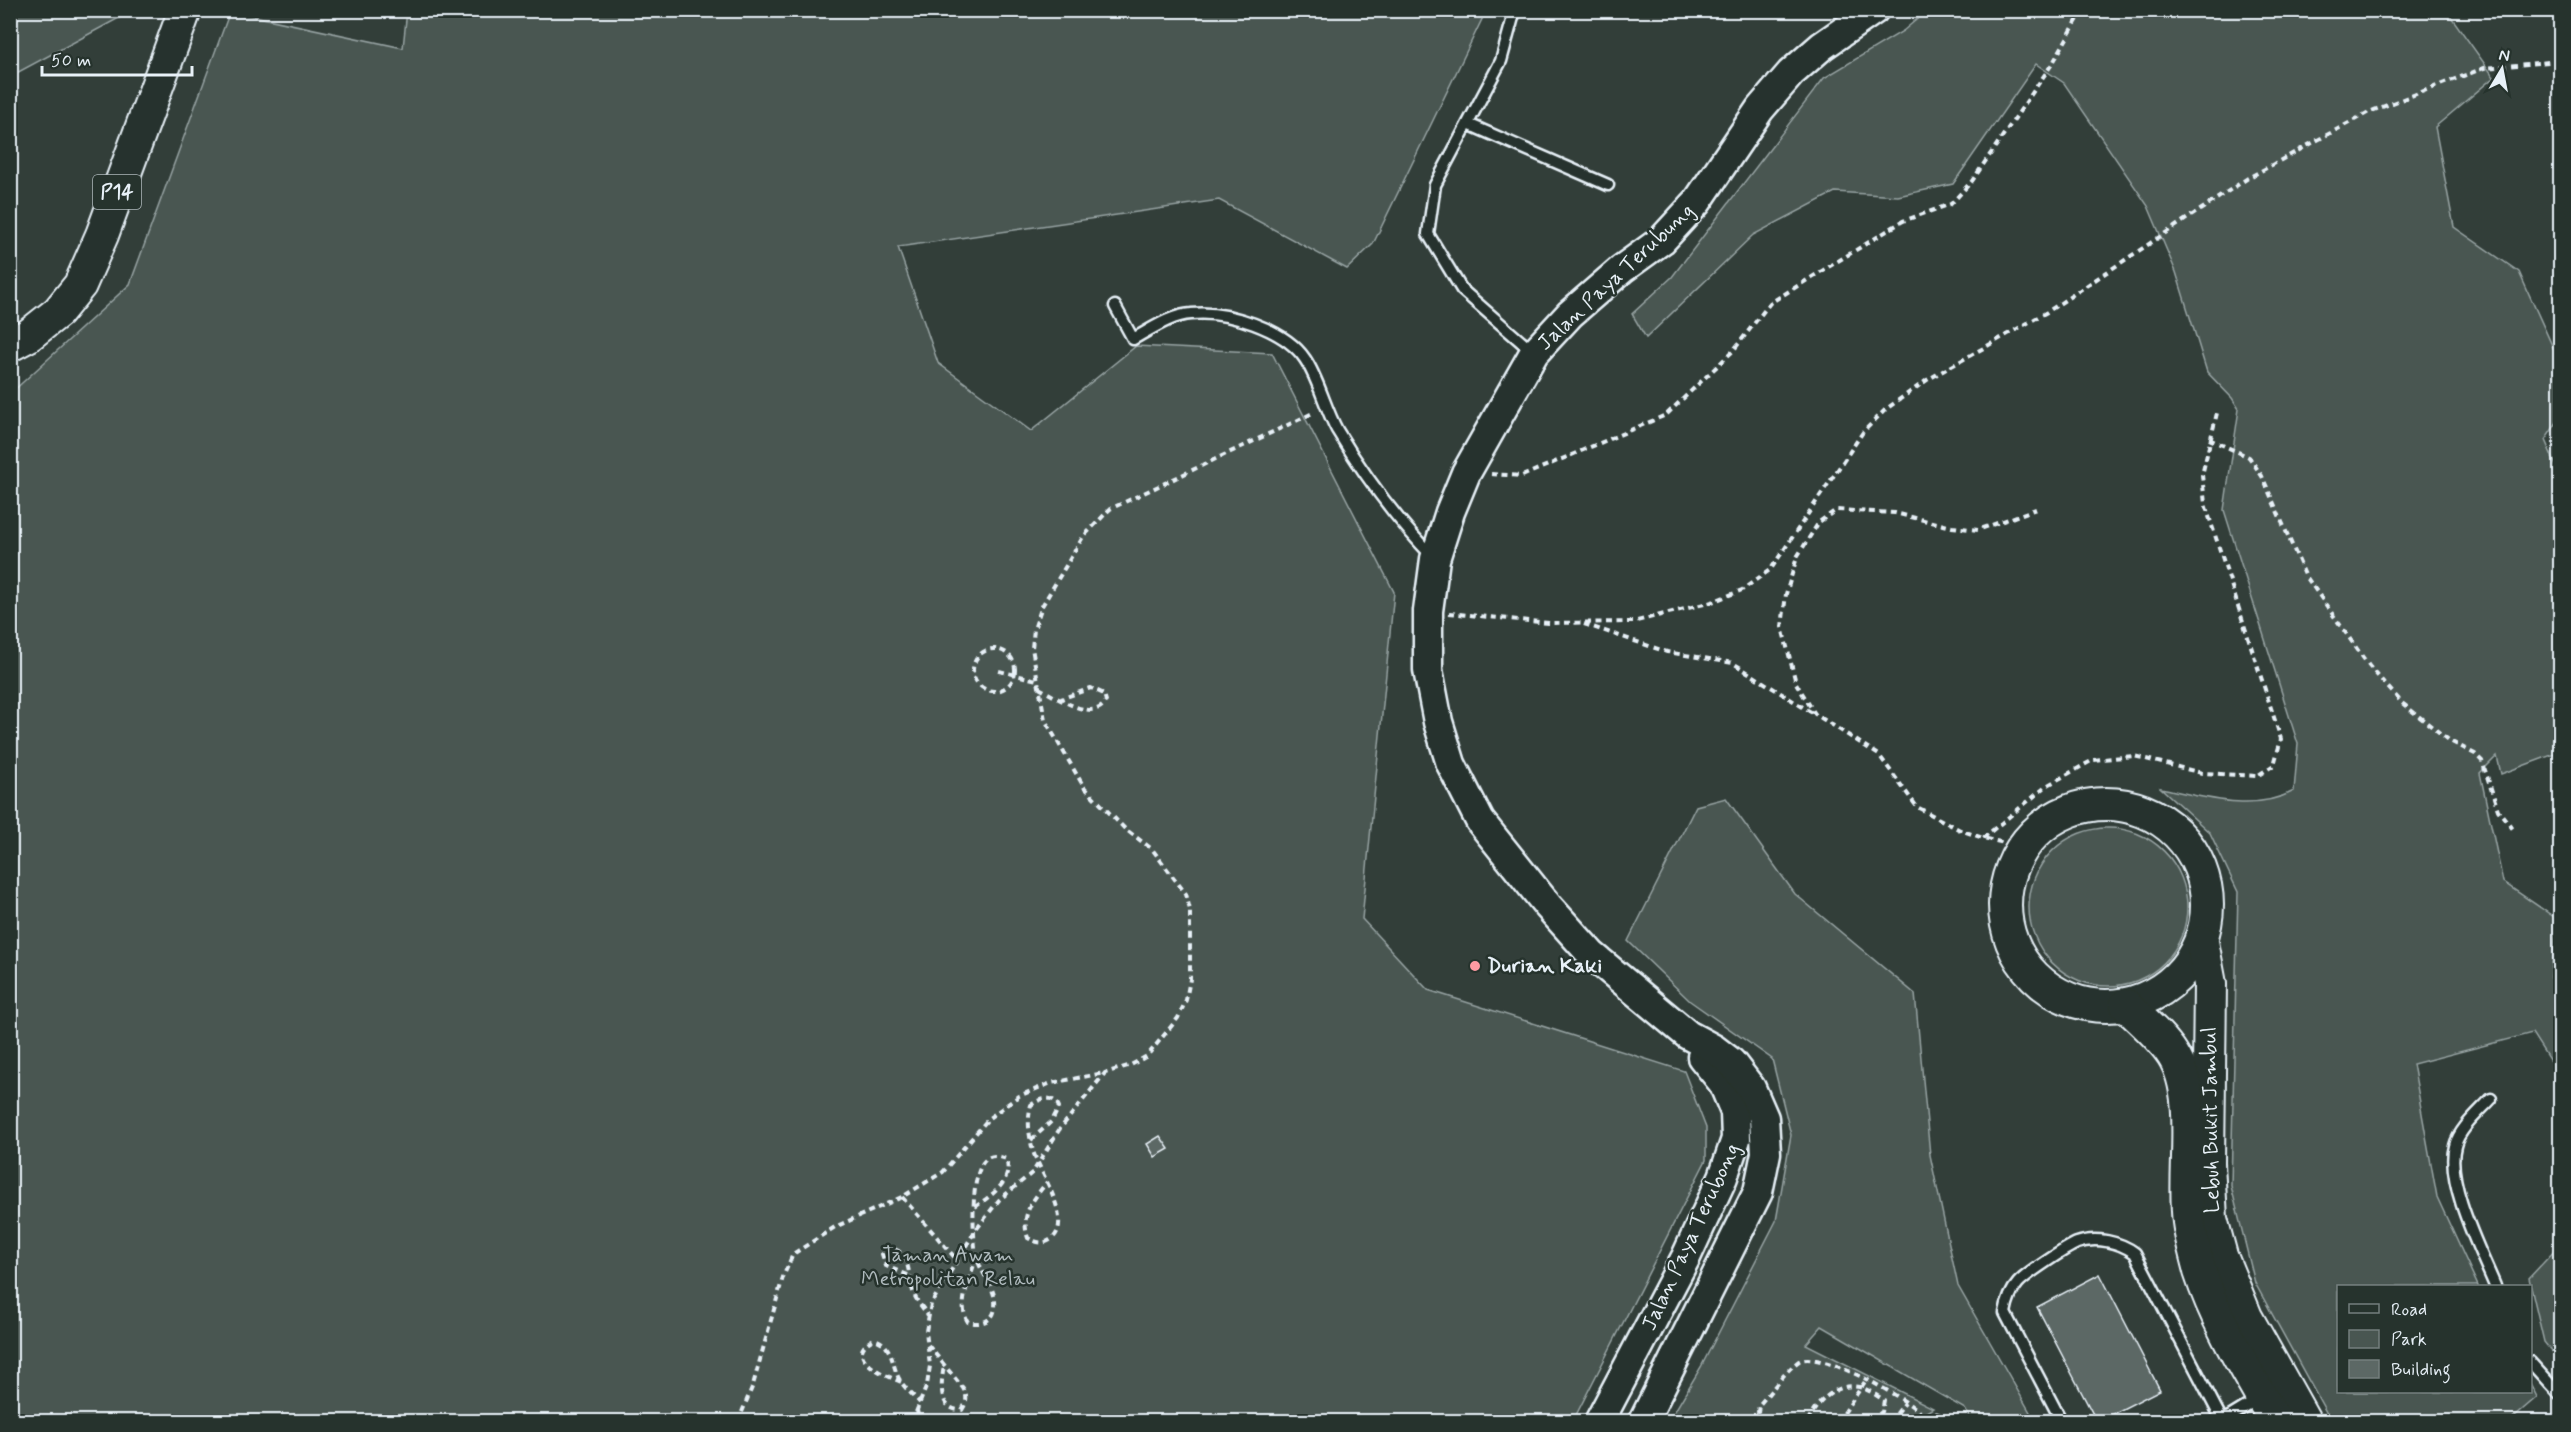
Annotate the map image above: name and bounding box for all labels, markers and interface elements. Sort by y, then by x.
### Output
scale bar [42,39,192,77]
north arrow [2472,39,2532,99]
text: N [2497,44,2511,67]
text: 50 m [51,49,91,73]
road number: P14 [93,175,141,209]
street label: Jalan Paya Terubung [1532,197,1700,357]
place label: Durian Kaki [1487,952,1602,980]
marker: Durian Kaki [1468,959,1482,973]
street label: Lebuh Bukit Jambul [2195,1027,2227,1213]
street label: Jalan Paya Terubong [1635,1139,1747,1335]
park label: Taman Awam Metropolitan Relau [861,1241,1035,1293]
legend [2337,1285,2532,1393]
text: Road [2391,1298,2427,1322]
text: Park [2391,1328,2427,1352]
text: Building [2391,1358,2451,1384]

